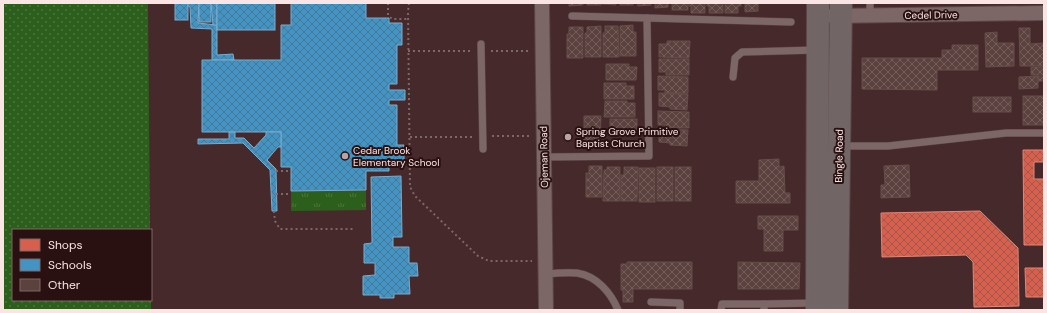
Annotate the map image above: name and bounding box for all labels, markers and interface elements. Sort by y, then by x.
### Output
street label: Cedel Drive [904,8,958,22]
place label: Spring Grove Primitive Baptist Church [576,125,679,150]
street label: Ojeman Road [537,126,551,188]
street label: Bingle Road [832,129,846,183]
marker: Spring Grove Primitive Baptist Church [563,132,573,142]
place label: Cedar Brook Elementary School [353,144,440,169]
marker: Cedar Brook Elementary School [340,151,350,161]
legend [12,229,152,301]
text: Shops [48,237,83,253]
text: Schools [48,257,92,273]
text: Other [48,277,81,293]

